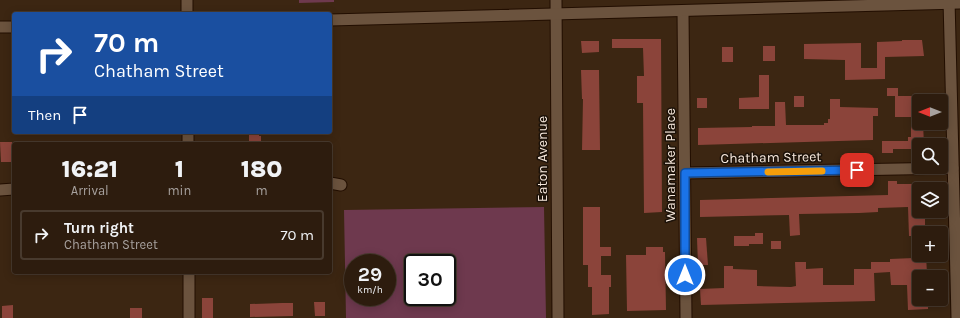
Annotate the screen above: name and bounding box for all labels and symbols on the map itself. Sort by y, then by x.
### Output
north arrow [912,94,948,130]
street label: Wanamaker Place [662,108,679,222]
street label: Eaton Avenue [534,116,551,202]
street label: Chatham Street [720,148,822,167]
pin [840,153,874,187]
speed limit sign: 30 [404,254,456,306]
position arrow [664,254,706,296]

